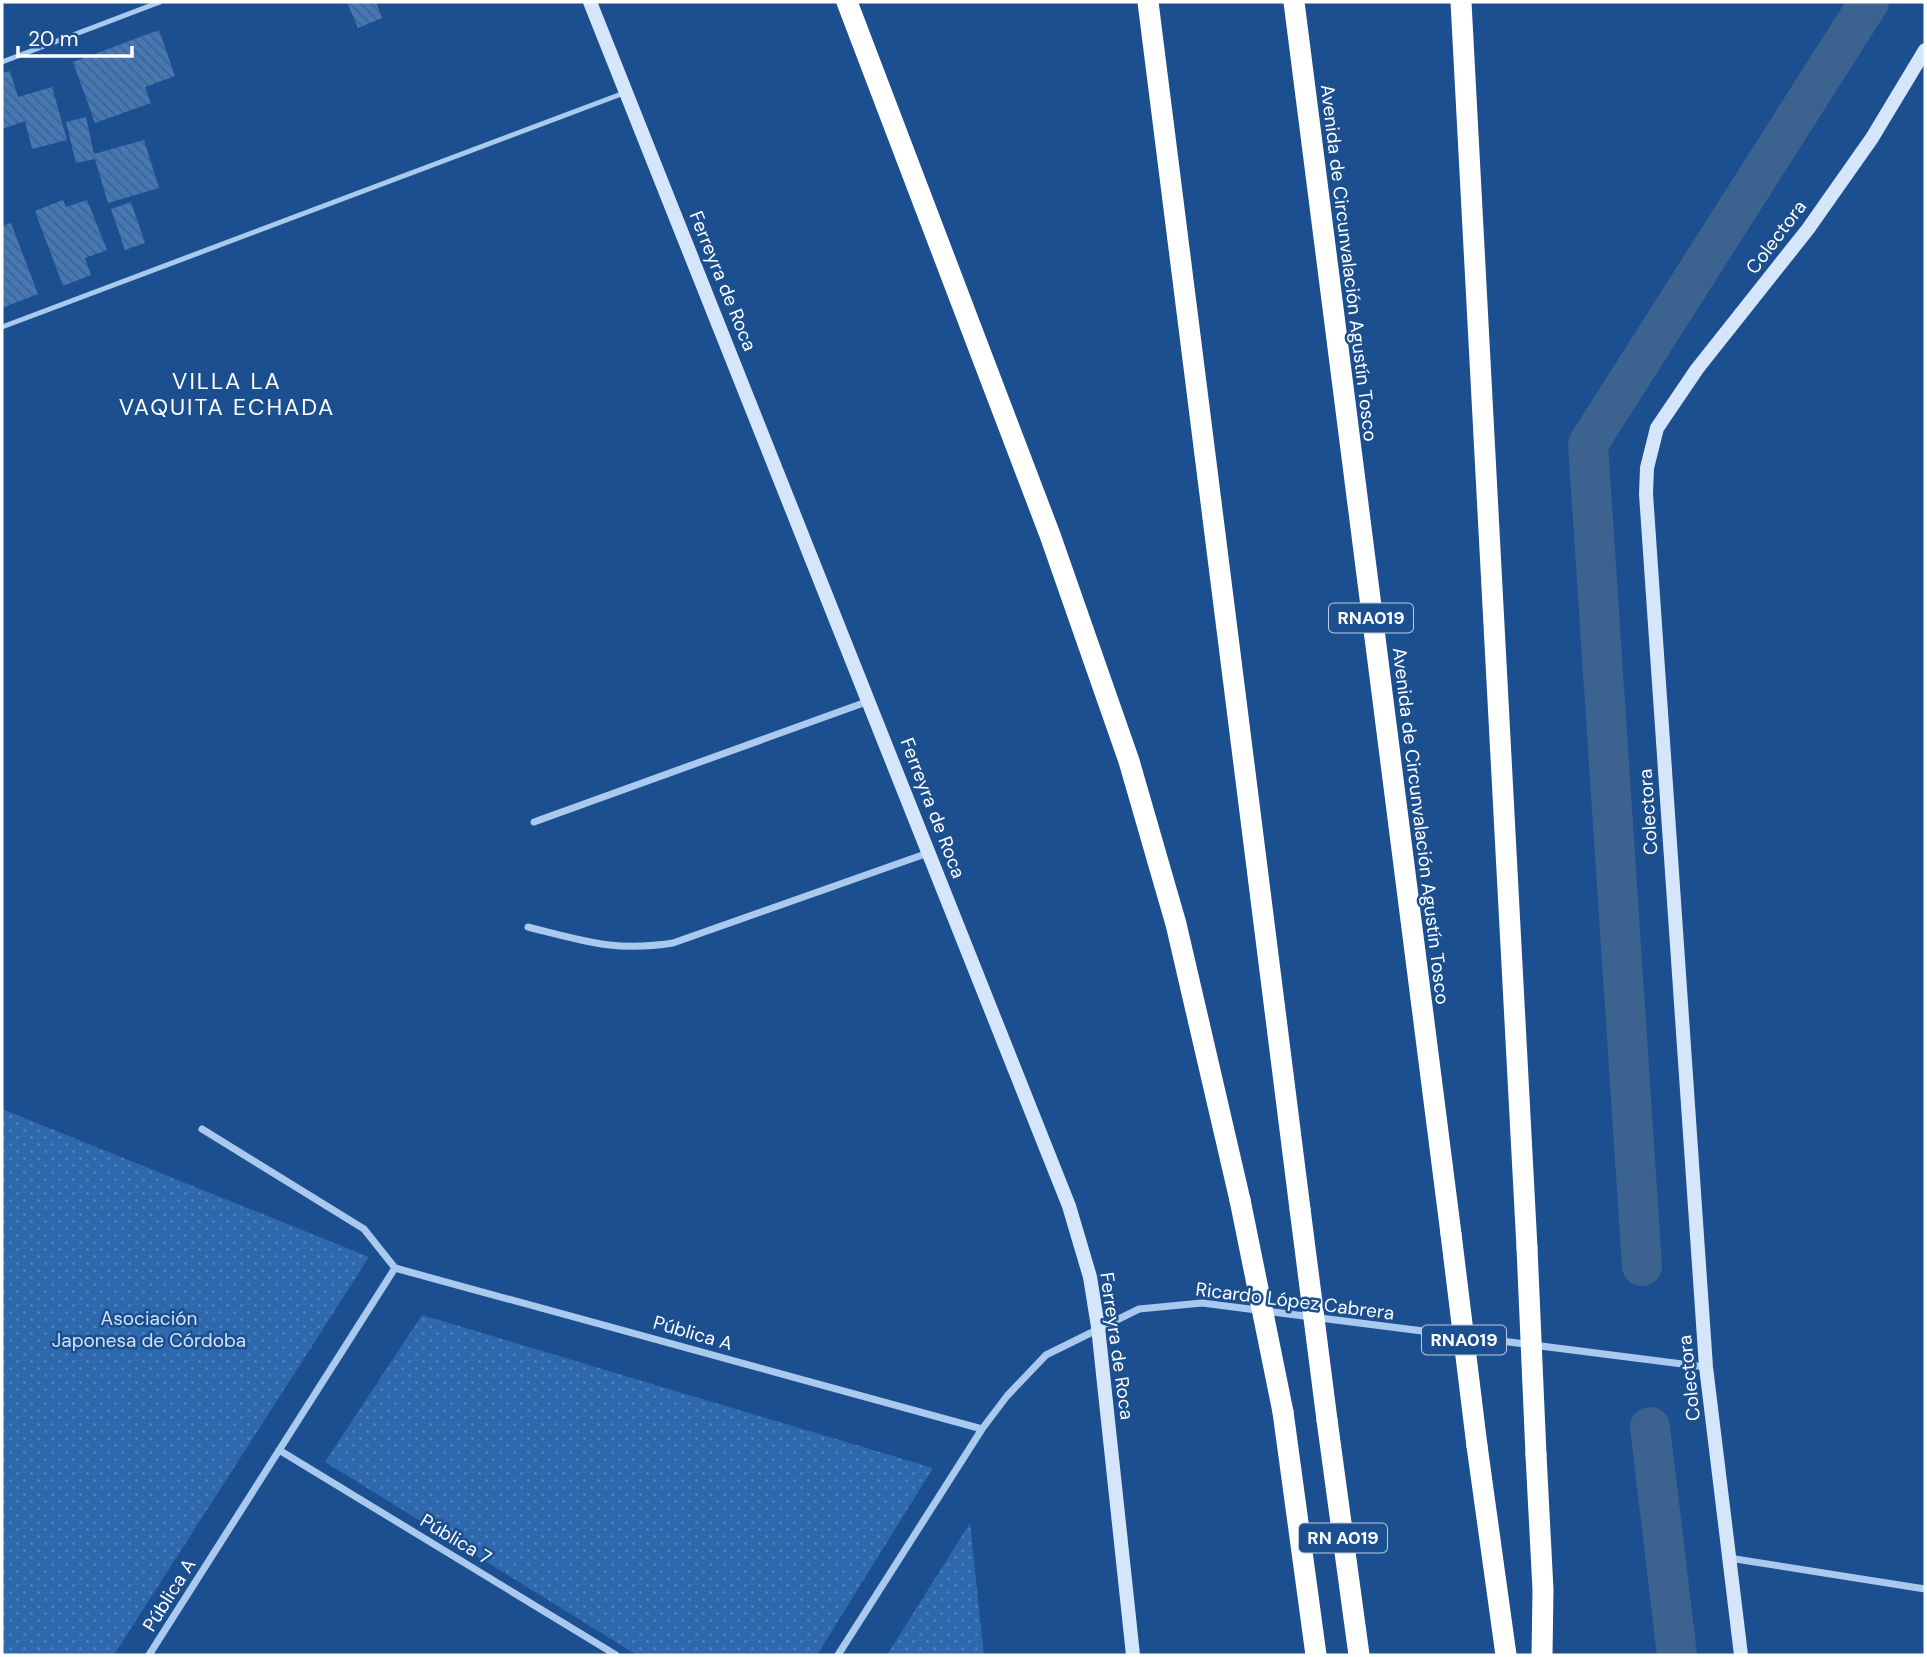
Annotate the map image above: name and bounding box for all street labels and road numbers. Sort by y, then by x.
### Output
street label: Avenida de Circunvalación Agustín Tosco [1315,83,1383,443]
street label: Colectora [1740,195,1812,279]
street label: Ferreyra de Roca [684,207,762,355]
road number: RNA019 [1329,604,1413,632]
street label: Avenida de Circunvalación Agustín Tosco [1387,646,1455,1006]
street label: Ferreyra de Roca [895,734,971,882]
street label: Colectora [1633,768,1663,856]
street label: Ferreyra de Roca [1094,1271,1140,1421]
street label: Ricardo López Cabrera [1194,1276,1396,1326]
street label: Pública A [650,1310,736,1356]
road number: RNA019 [1422,1325,1506,1354]
street label: Colectora [1672,1334,1706,1422]
street label: Pública 7 [416,1508,496,1570]
road number: RN A019 [1299,1524,1387,1553]
street label: Pública A [137,1554,201,1636]

